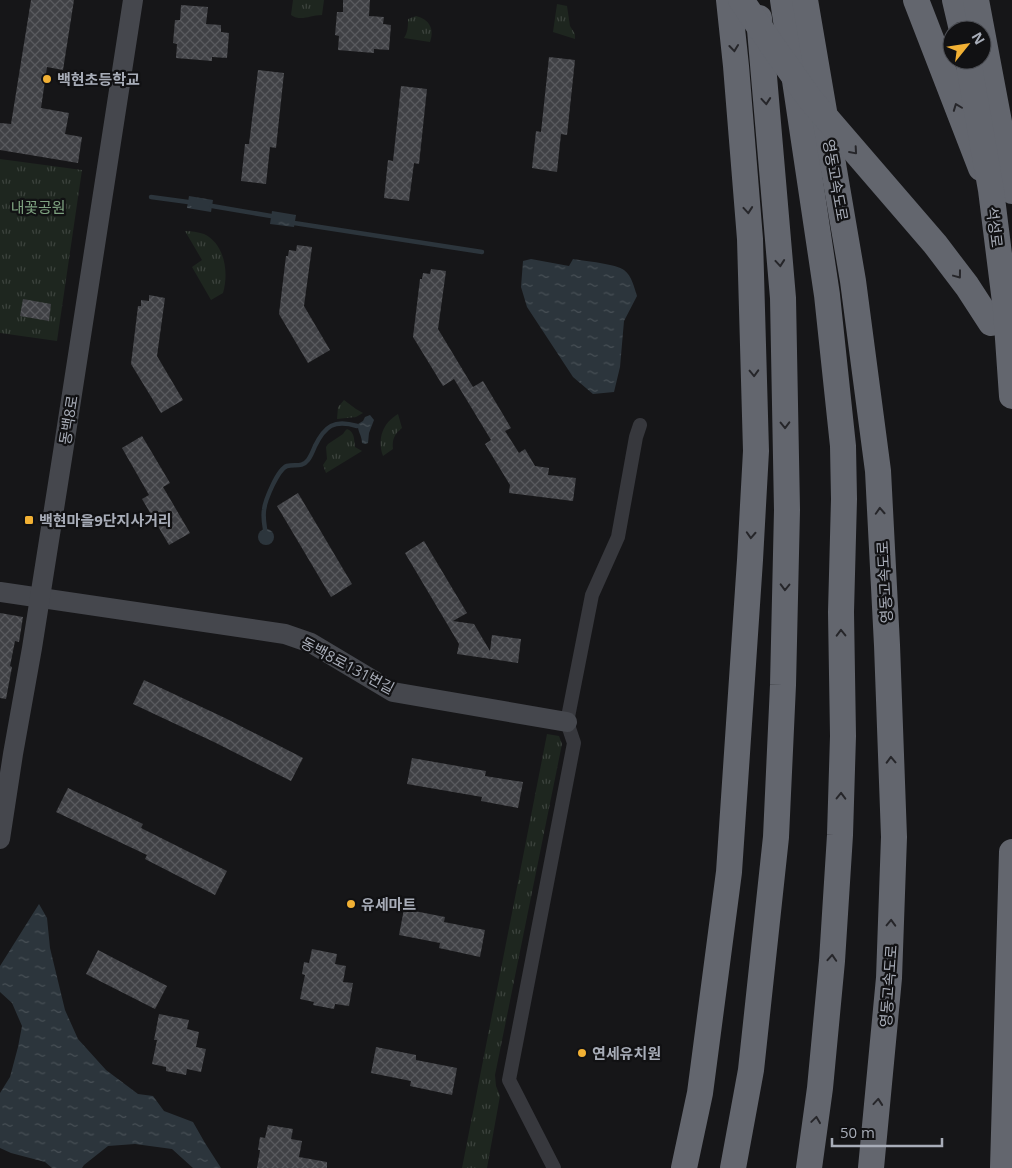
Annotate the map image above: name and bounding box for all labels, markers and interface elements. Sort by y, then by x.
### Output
north arrow [942,20,992,70]
text: N [968,29,990,48]
one-way arrow [728,45,739,53]
place label: 백현초등학교 [57,69,140,89]
marker: 백현초등학교 [41,73,53,85]
one-way arrow [760,97,771,105]
one-way arrow [953,103,963,112]
street label: 영동고속도로 [819,137,853,223]
one-way arrow [848,145,857,154]
park label: 내꽃공원 [10,197,66,217]
street label: 석성로 [983,205,1007,249]
one-way arrow [742,207,753,215]
one-way arrow [774,259,785,267]
one-way arrow [953,269,961,278]
one-way arrow [748,369,759,377]
street label: 동백8로 [54,394,82,446]
one-way arrow [780,422,790,429]
one-way arrow [874,506,885,514]
place label: 백현마을9단지사거리 [39,510,172,530]
marker: 백현마을9단지사거리 [23,514,35,526]
one-way arrow [746,531,757,539]
street label: 영동고속도로 [872,540,896,624]
one-way arrow [780,584,790,592]
one-way arrow [836,629,846,637]
street label: 동백8로131번길 [298,632,398,698]
one-way arrow [886,756,897,764]
one-way arrow [836,792,846,800]
place label: 유세마트 [361,894,416,914]
marker: 유세마트 [345,898,357,910]
one-way arrow [886,918,897,926]
street label: 영동고속도로 [875,944,901,1028]
one-way arrow [826,954,837,962]
place label: 연세유치원 [592,1043,661,1063]
marker: 연세유치원 [576,1047,588,1059]
one-way arrow [872,1098,883,1106]
one-way arrow [810,1115,821,1123]
scale bar [832,1116,942,1148]
text: 50 m [840,1122,875,1142]

